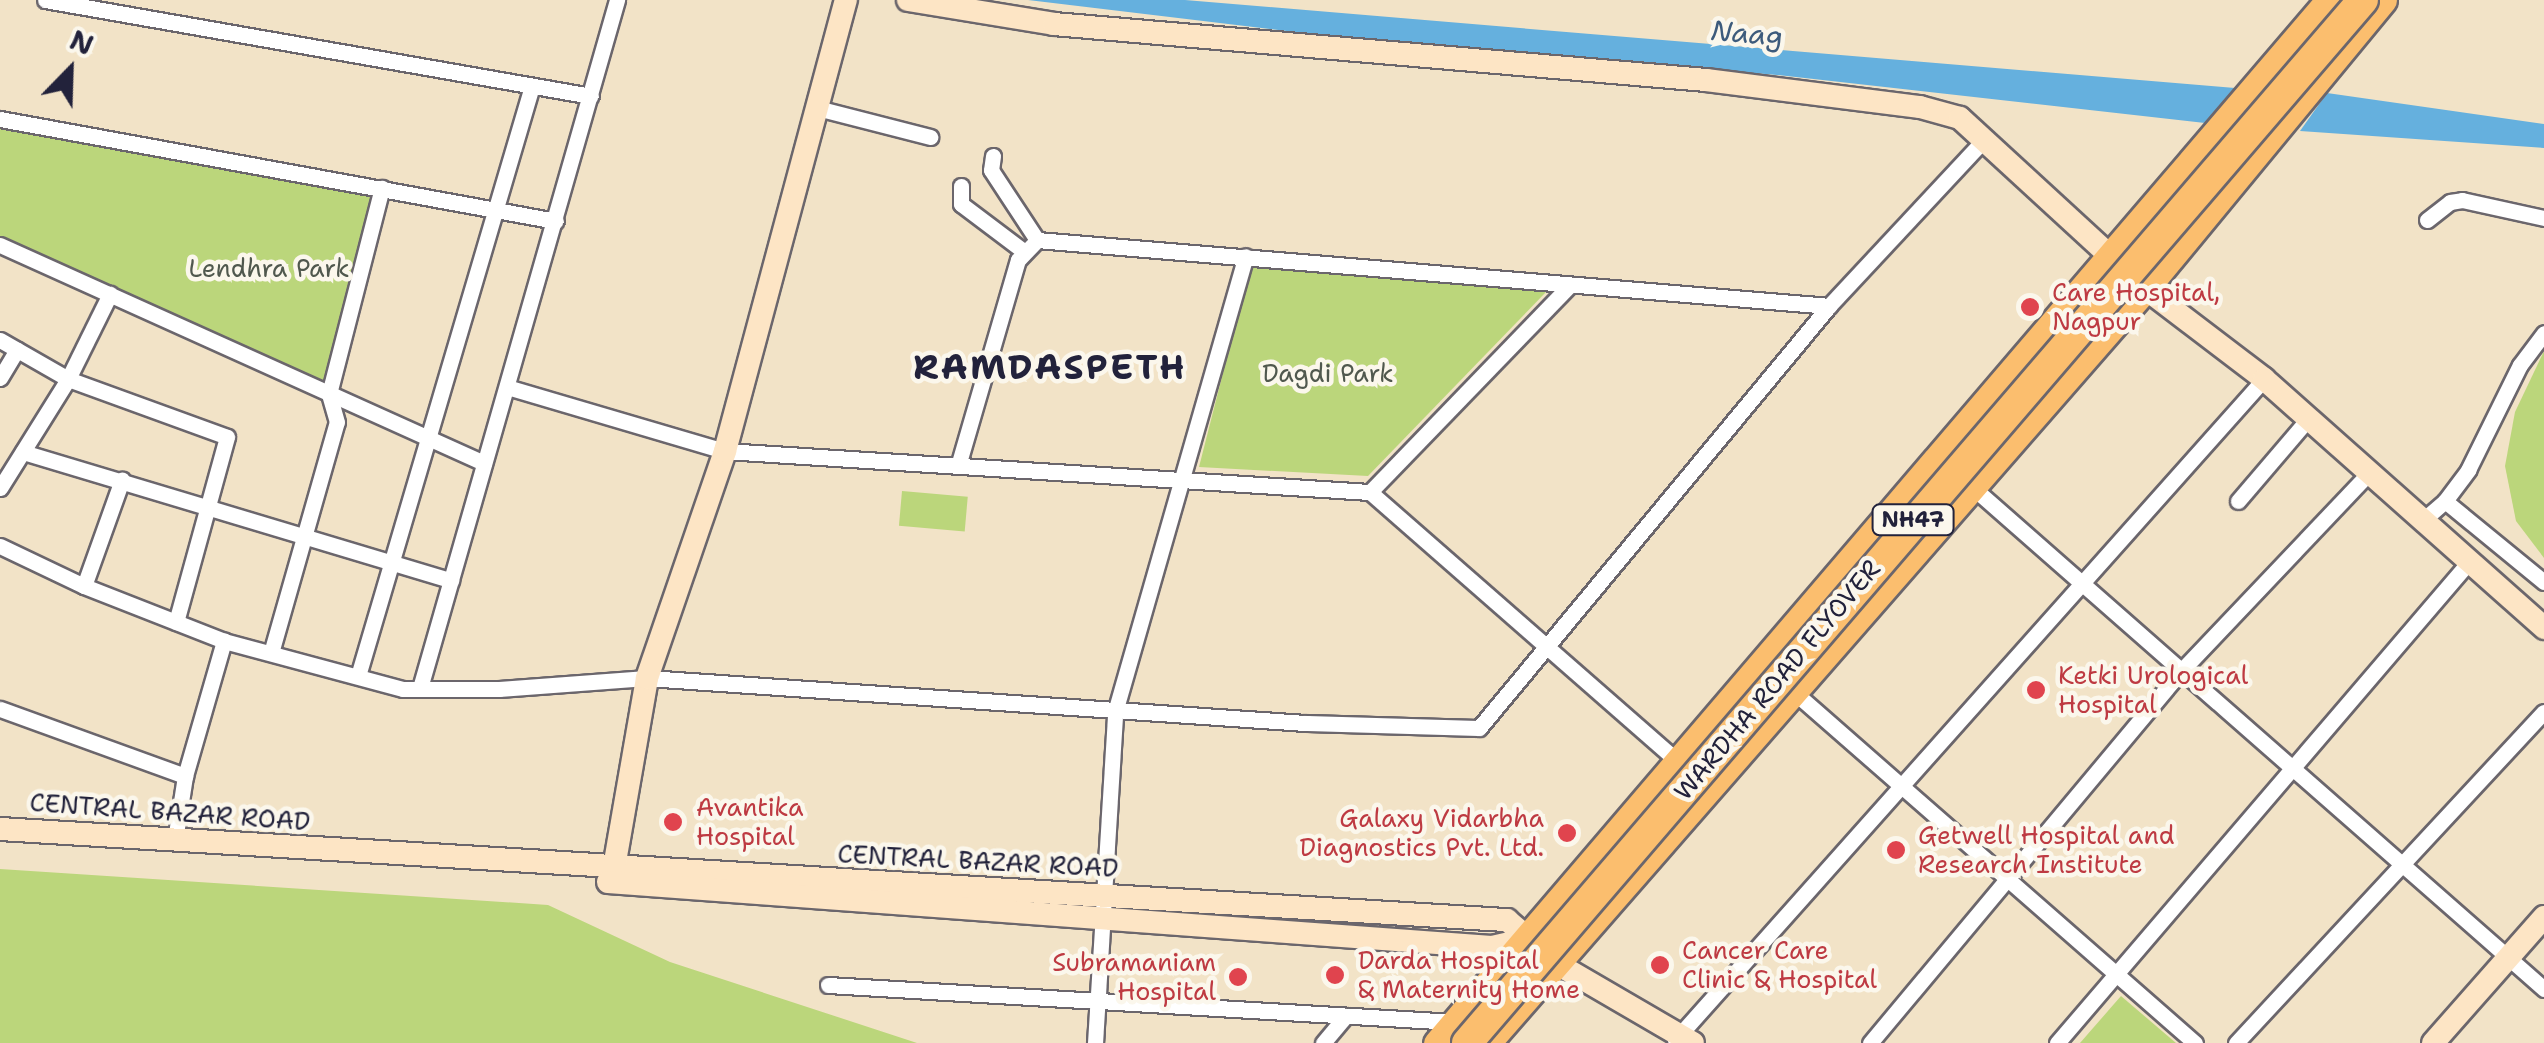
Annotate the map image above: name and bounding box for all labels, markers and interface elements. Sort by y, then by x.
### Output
water label: Naag [1709,13,1785,53]
north arrow [20,20,120,120]
text: N [64,21,99,64]
park label: Lendhra Park [188,253,350,283]
place label: Care Hospital, Nagpur [2052,278,2220,337]
marker: Care Hospital, Nagpur [2017,294,2043,320]
district label: RAMDASPETH [913,346,1187,388]
park label: Dagdi Park [1262,358,1394,388]
road number: NH47 [1870,503,1956,537]
street label: WARDHA ROAD FLYOVER [1668,554,1886,806]
place label: Ketki Urological Hospital [2058,661,2248,720]
marker: Ketki Urological Hospital [2023,677,2049,703]
street label: CENTRAL BAZAR ROAD [29,787,311,837]
place label: Avantika Hospital [696,793,803,852]
place label: Galaxy Vidarbha Diagnostics Pvt. Ltd. [1299,804,1544,863]
marker: Avantika Hospital [660,809,686,835]
marker: Galaxy Vidarbha Diagnostics Pvt. Ltd. [1554,820,1580,846]
place label: Getwell Hospital and Research Institute [1918,821,2175,880]
marker: Getwell Hospital and Research Institute [1883,837,1909,863]
street label: CENTRAL BAZAR ROAD [837,839,1119,883]
place label: Cancer Care Clinic & Hospital [1682,936,1877,995]
place label: Darda Hospital & Maternity Home [1358,946,1580,1005]
place label: Subramaniam Hospital [1052,948,1216,1007]
marker: Cancer Care Clinic & Hospital [1647,952,1673,978]
marker: Darda Hospital & Maternity Home [1322,962,1348,988]
marker: Subramaniam Hospital [1225,964,1251,990]

